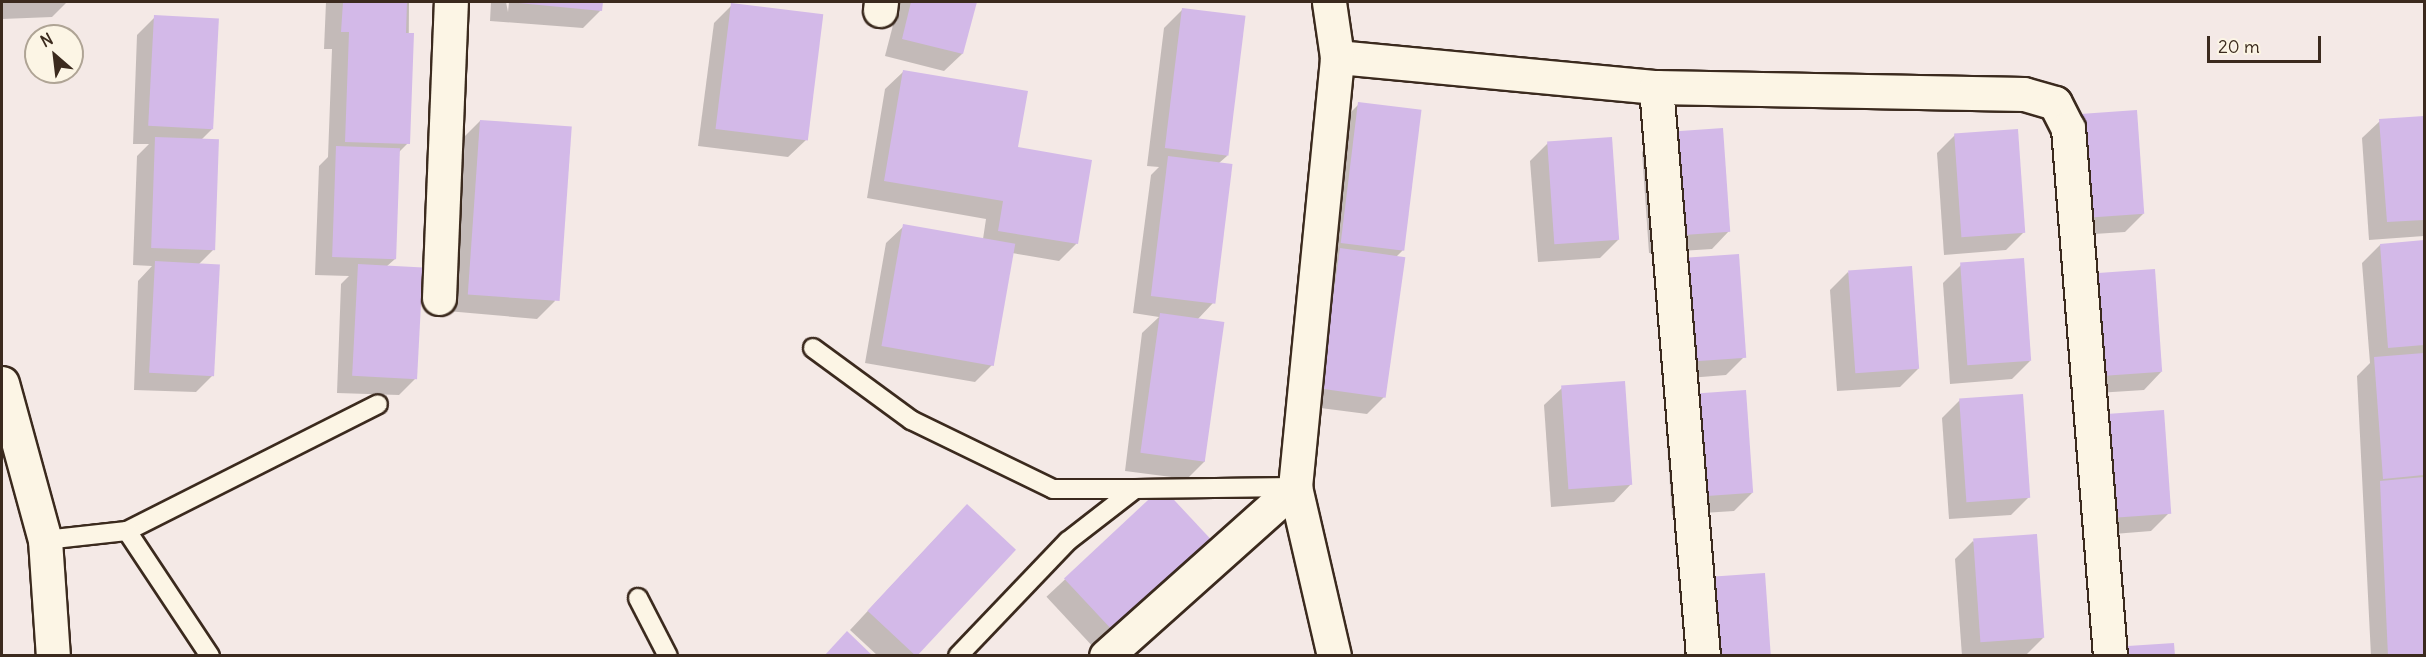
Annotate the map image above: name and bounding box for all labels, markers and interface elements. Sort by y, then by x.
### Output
north arrow [24,24,84,84]
scale bar [2210,24,2324,62]
text: N [37,28,56,51]
text: 20 m [2218,35,2260,58]

